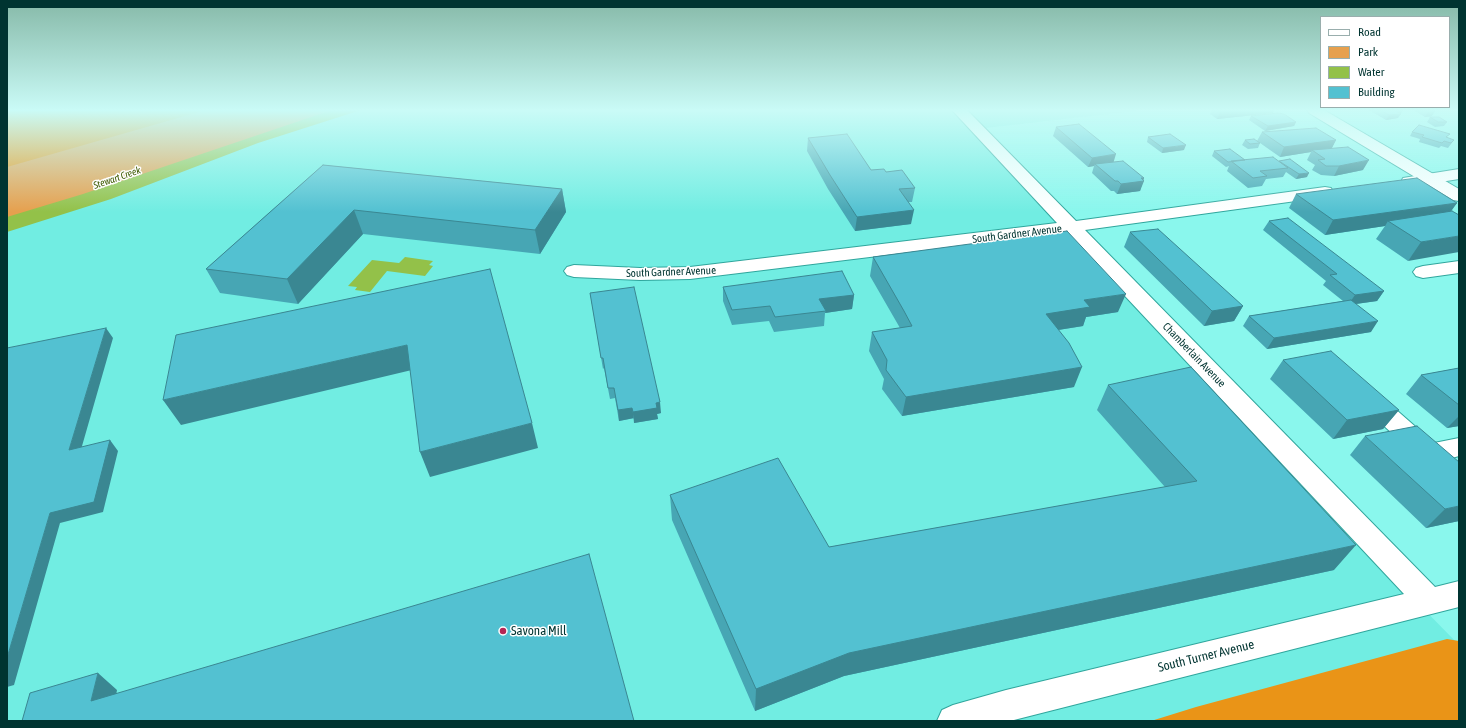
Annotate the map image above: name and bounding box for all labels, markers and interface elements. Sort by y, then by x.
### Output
legend [1320,16,1450,108]
text: Road [1358,25,1381,39]
text: Park [1358,45,1378,59]
text: Water [1358,65,1384,79]
text: Building [1358,85,1395,99]
water label: Stewart Creek [92,164,142,192]
street label: South Gardner Avenue [972,222,1062,246]
street label: South Gardner Avenue [626,264,716,280]
street label: Chamberlain Avenue [1160,320,1228,390]
place label: Savona Mill [511,623,567,639]
marker: Savona Mill [498,626,508,636]
street label: South Turner Avenue [1156,636,1256,676]

